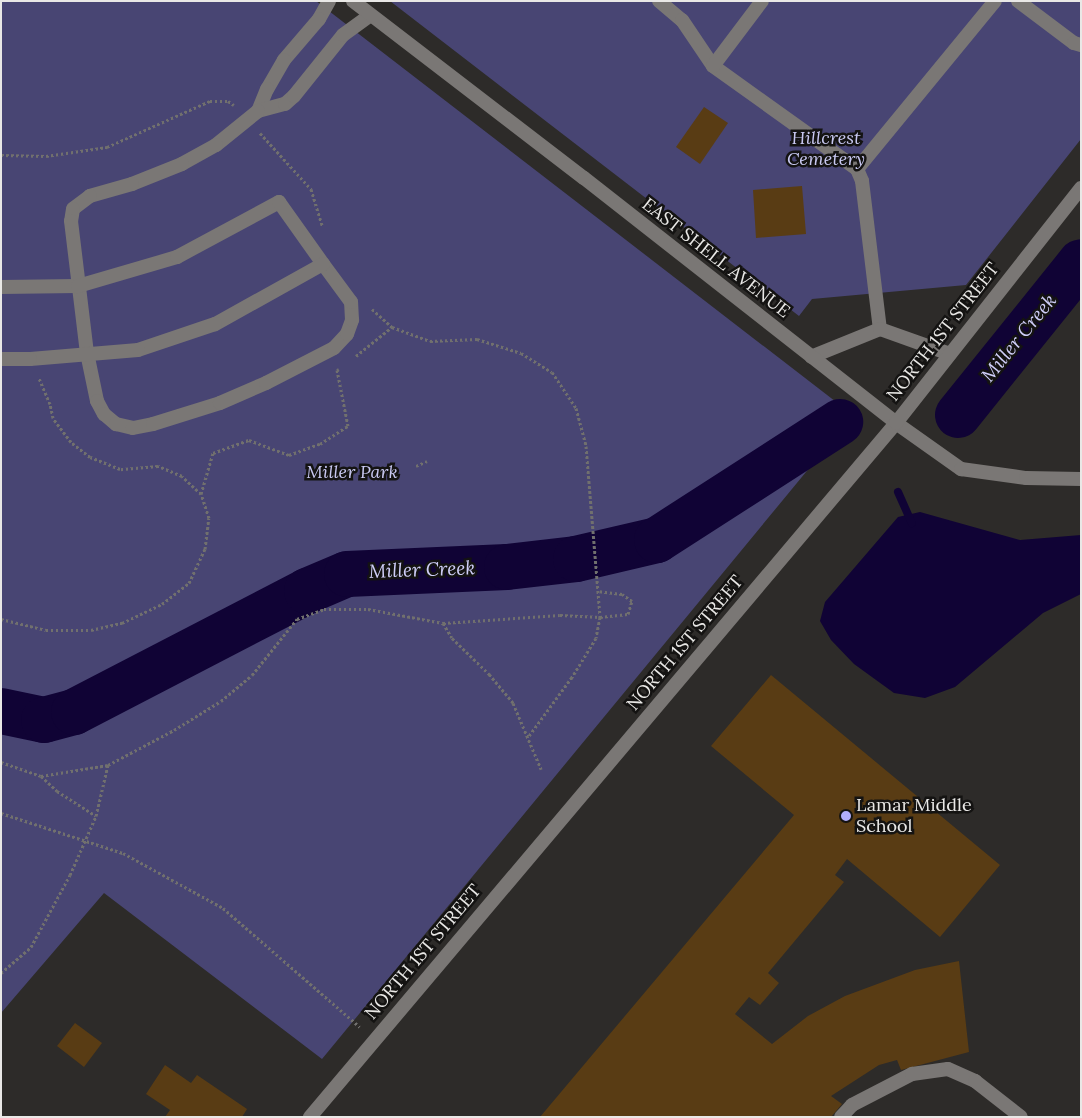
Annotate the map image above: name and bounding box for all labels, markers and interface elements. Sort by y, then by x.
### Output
park label: Hillcrest Cemetery [787,128,865,170]
street label: EAST SHELL AVENUE [638,194,794,322]
street label: NORTH 1ST STREET [882,259,1004,405]
water label: Miller Creek [977,289,1061,387]
park label: Miller Park [306,461,398,483]
water label: Miller Creek [368,557,476,583]
street label: NORTH 1ST STREET [622,571,748,715]
place label: Lamar Middle School [856,795,972,838]
marker: Lamar Middle School [840,810,852,822]
street label: NORTH 1ST STREET [360,880,486,1024]

